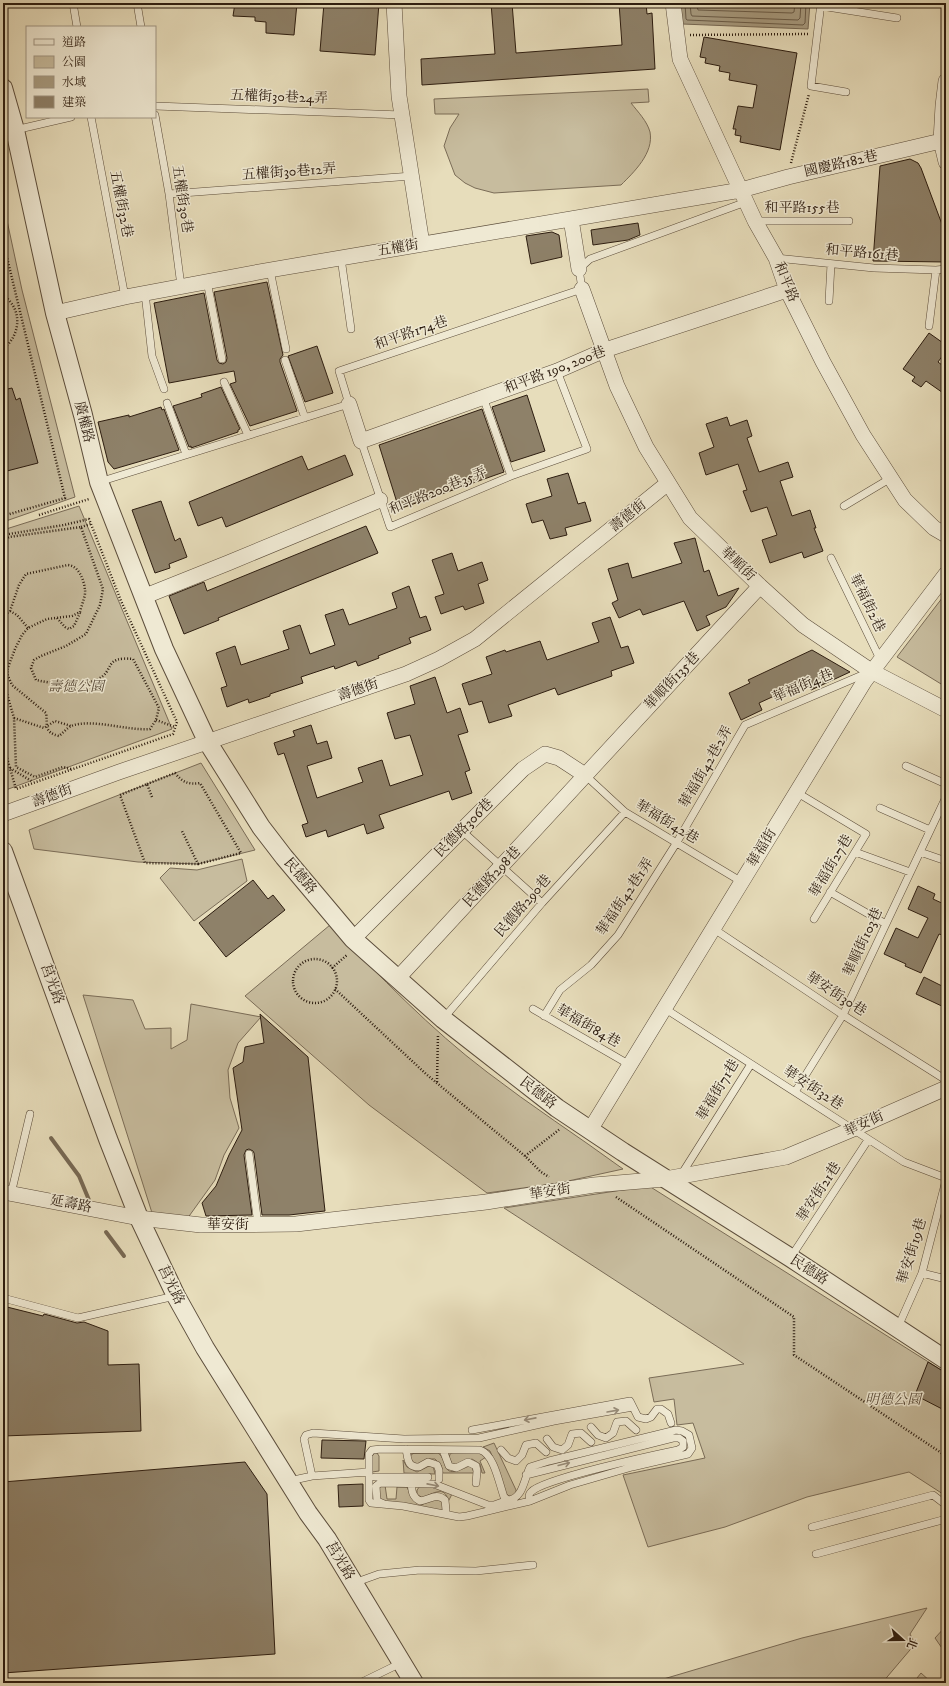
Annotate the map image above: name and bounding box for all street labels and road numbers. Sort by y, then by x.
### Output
street label: 五權街30巷24弄 [230,86,328,108]
street label: 國慶路182巷 [802,147,880,181]
street label: 五權街30巷12弄 [241,160,337,184]
street label: 五權街30巷 [168,164,196,234]
street label: 五權街32巷 [106,169,136,239]
street label: 和平路155巷 [765,199,839,217]
street label: 五權街 [376,235,420,261]
street label: 和平路161巷 [825,241,899,265]
street label: 和平路 [770,259,802,305]
street label: 和平路174巷 [372,312,450,354]
street label: 和平路 190, 200巷 [502,342,608,398]
street label: 廣權路 [70,399,98,445]
street label: 和平路200巷35弄 [386,463,490,519]
street label: 壽德街 [606,496,650,536]
street label: 華順街 [717,543,759,585]
street label: 華福街2巷 [845,571,889,635]
street label: 華順街135巷 [640,648,704,714]
street label: 華福街4巷 [770,665,836,707]
street label: 壽德街 [335,675,381,705]
street label: 華福街42巷2弄 [675,723,737,811]
street label: 壽德街 [29,780,75,812]
street label: 民德路306巷 [431,795,497,861]
street label: 華福街42巷 [632,796,702,848]
street label: 華福街 [743,825,781,871]
street label: 華福街27巷 [805,831,857,901]
street label: 民德路298巷 [459,843,525,911]
street label: 民德路 [280,854,320,898]
street label: 華福街42巷1弄 [592,855,658,939]
street label: 民德路290巷 [491,871,555,941]
street label: 華順街103巷 [839,905,887,979]
street label: 莒光路 [36,961,68,1007]
street label: 華安街30巷 [802,968,870,1020]
street label: 華福街84巷 [553,1000,623,1052]
street label: 華福街71巷 [693,1056,743,1124]
street label: 華安街32巷 [780,1062,846,1114]
street label: 民德路 [516,1073,560,1113]
street label: 華安街 [841,1107,887,1141]
street label: 華安街21巷 [793,1159,845,1225]
street label: 華安街 [528,1180,572,1204]
street label: 延壽路 [49,1191,93,1217]
street label: 華安街 [207,1216,249,1234]
street label: 華安街19巷 [893,1216,931,1286]
street label: 民德路 [786,1251,832,1289]
street label: 莒光路 [154,1262,188,1308]
street label: 莒光路 [321,1538,359,1584]

